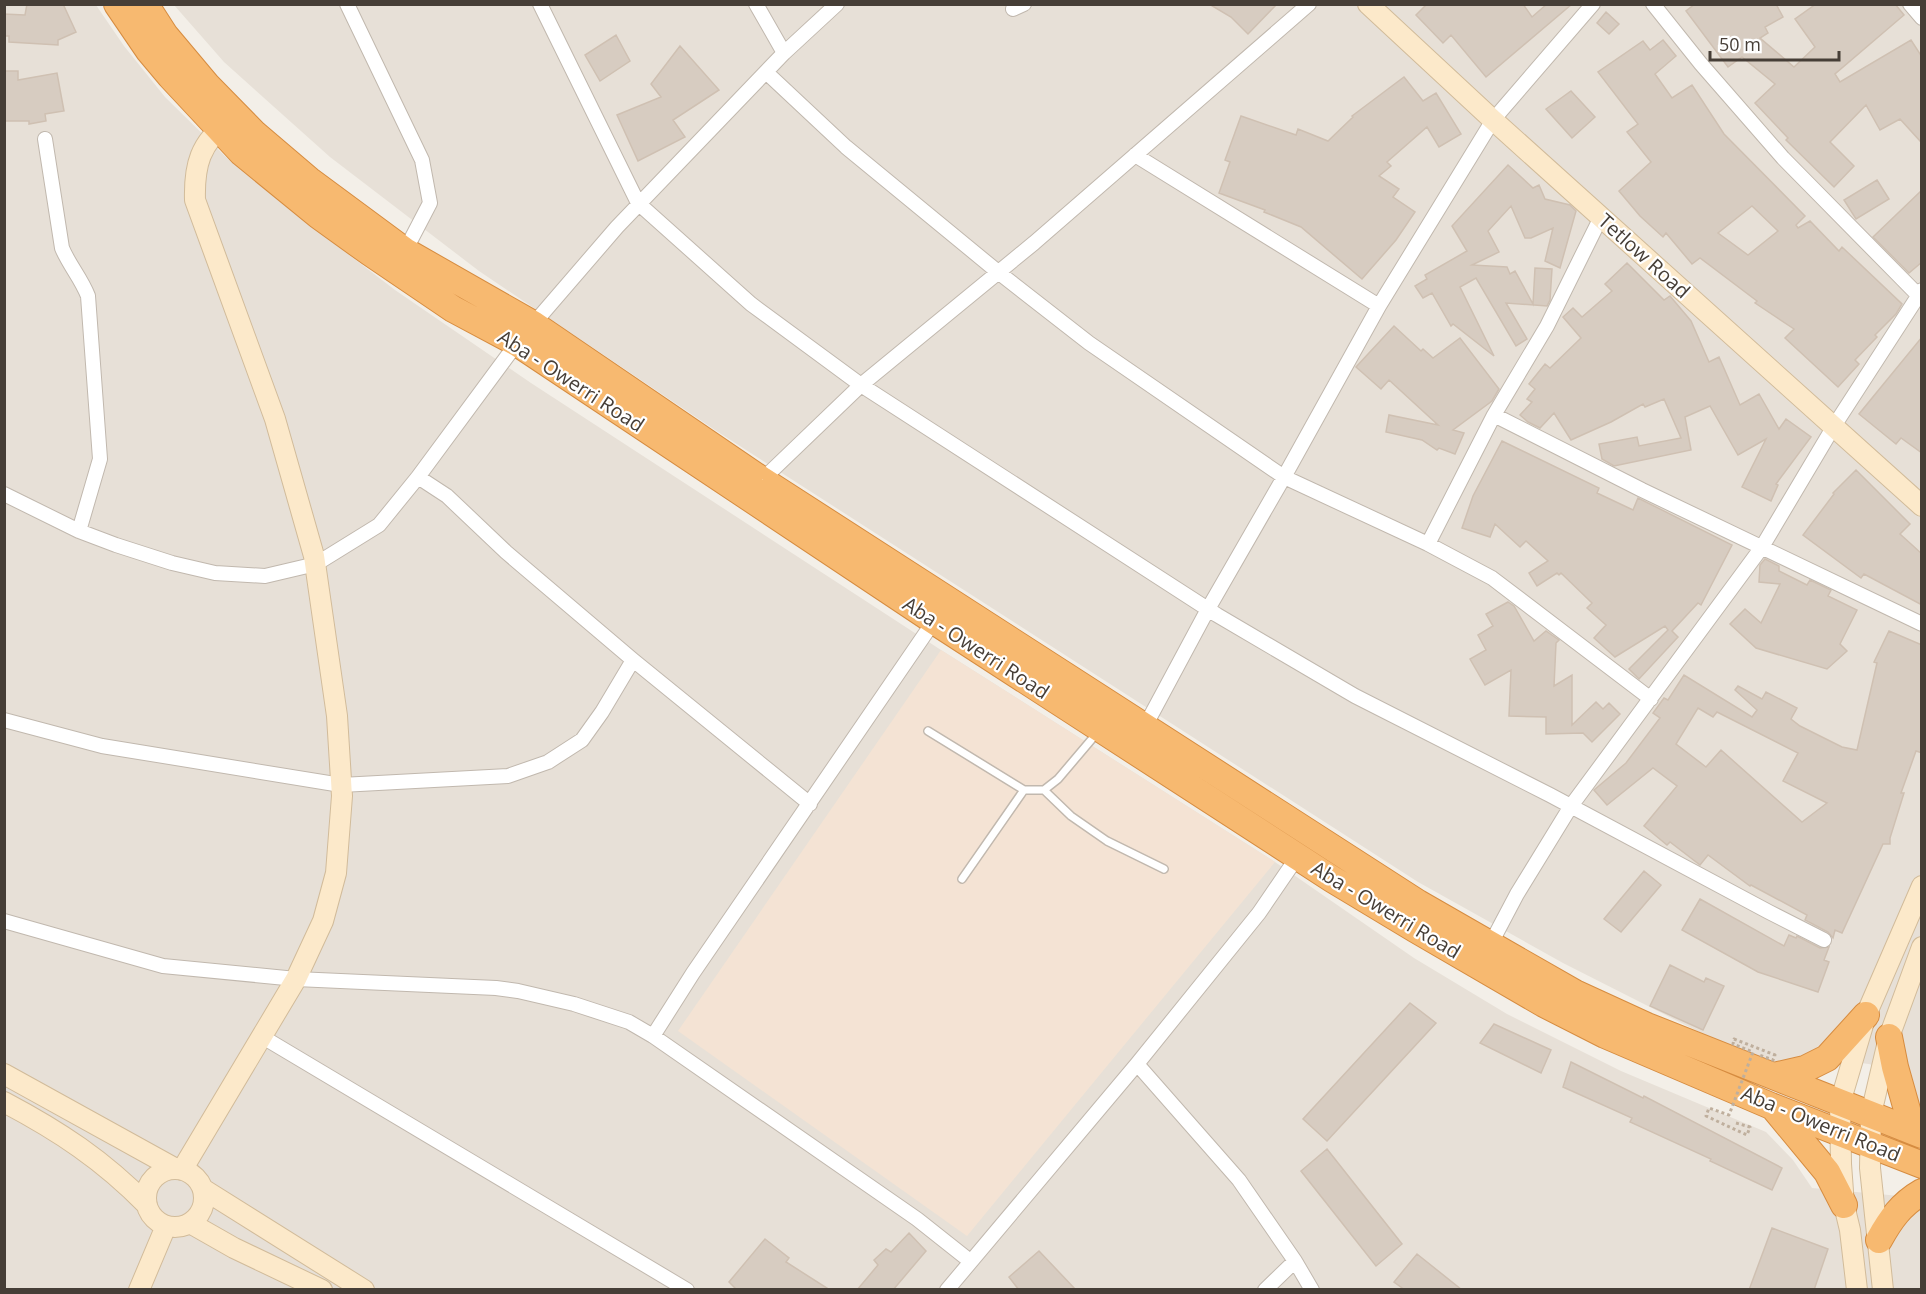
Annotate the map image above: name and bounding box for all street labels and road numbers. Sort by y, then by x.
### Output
street label: Tetlow Road [1593,207,1696,304]
street label: Aba - Owerri Road [493,323,650,438]
street label: Aba - Owerri Road [898,590,1055,705]
street label: Aba - Owerri Road [1307,854,1466,965]
street label: Aba - Owerri Road [1738,1079,1905,1168]

